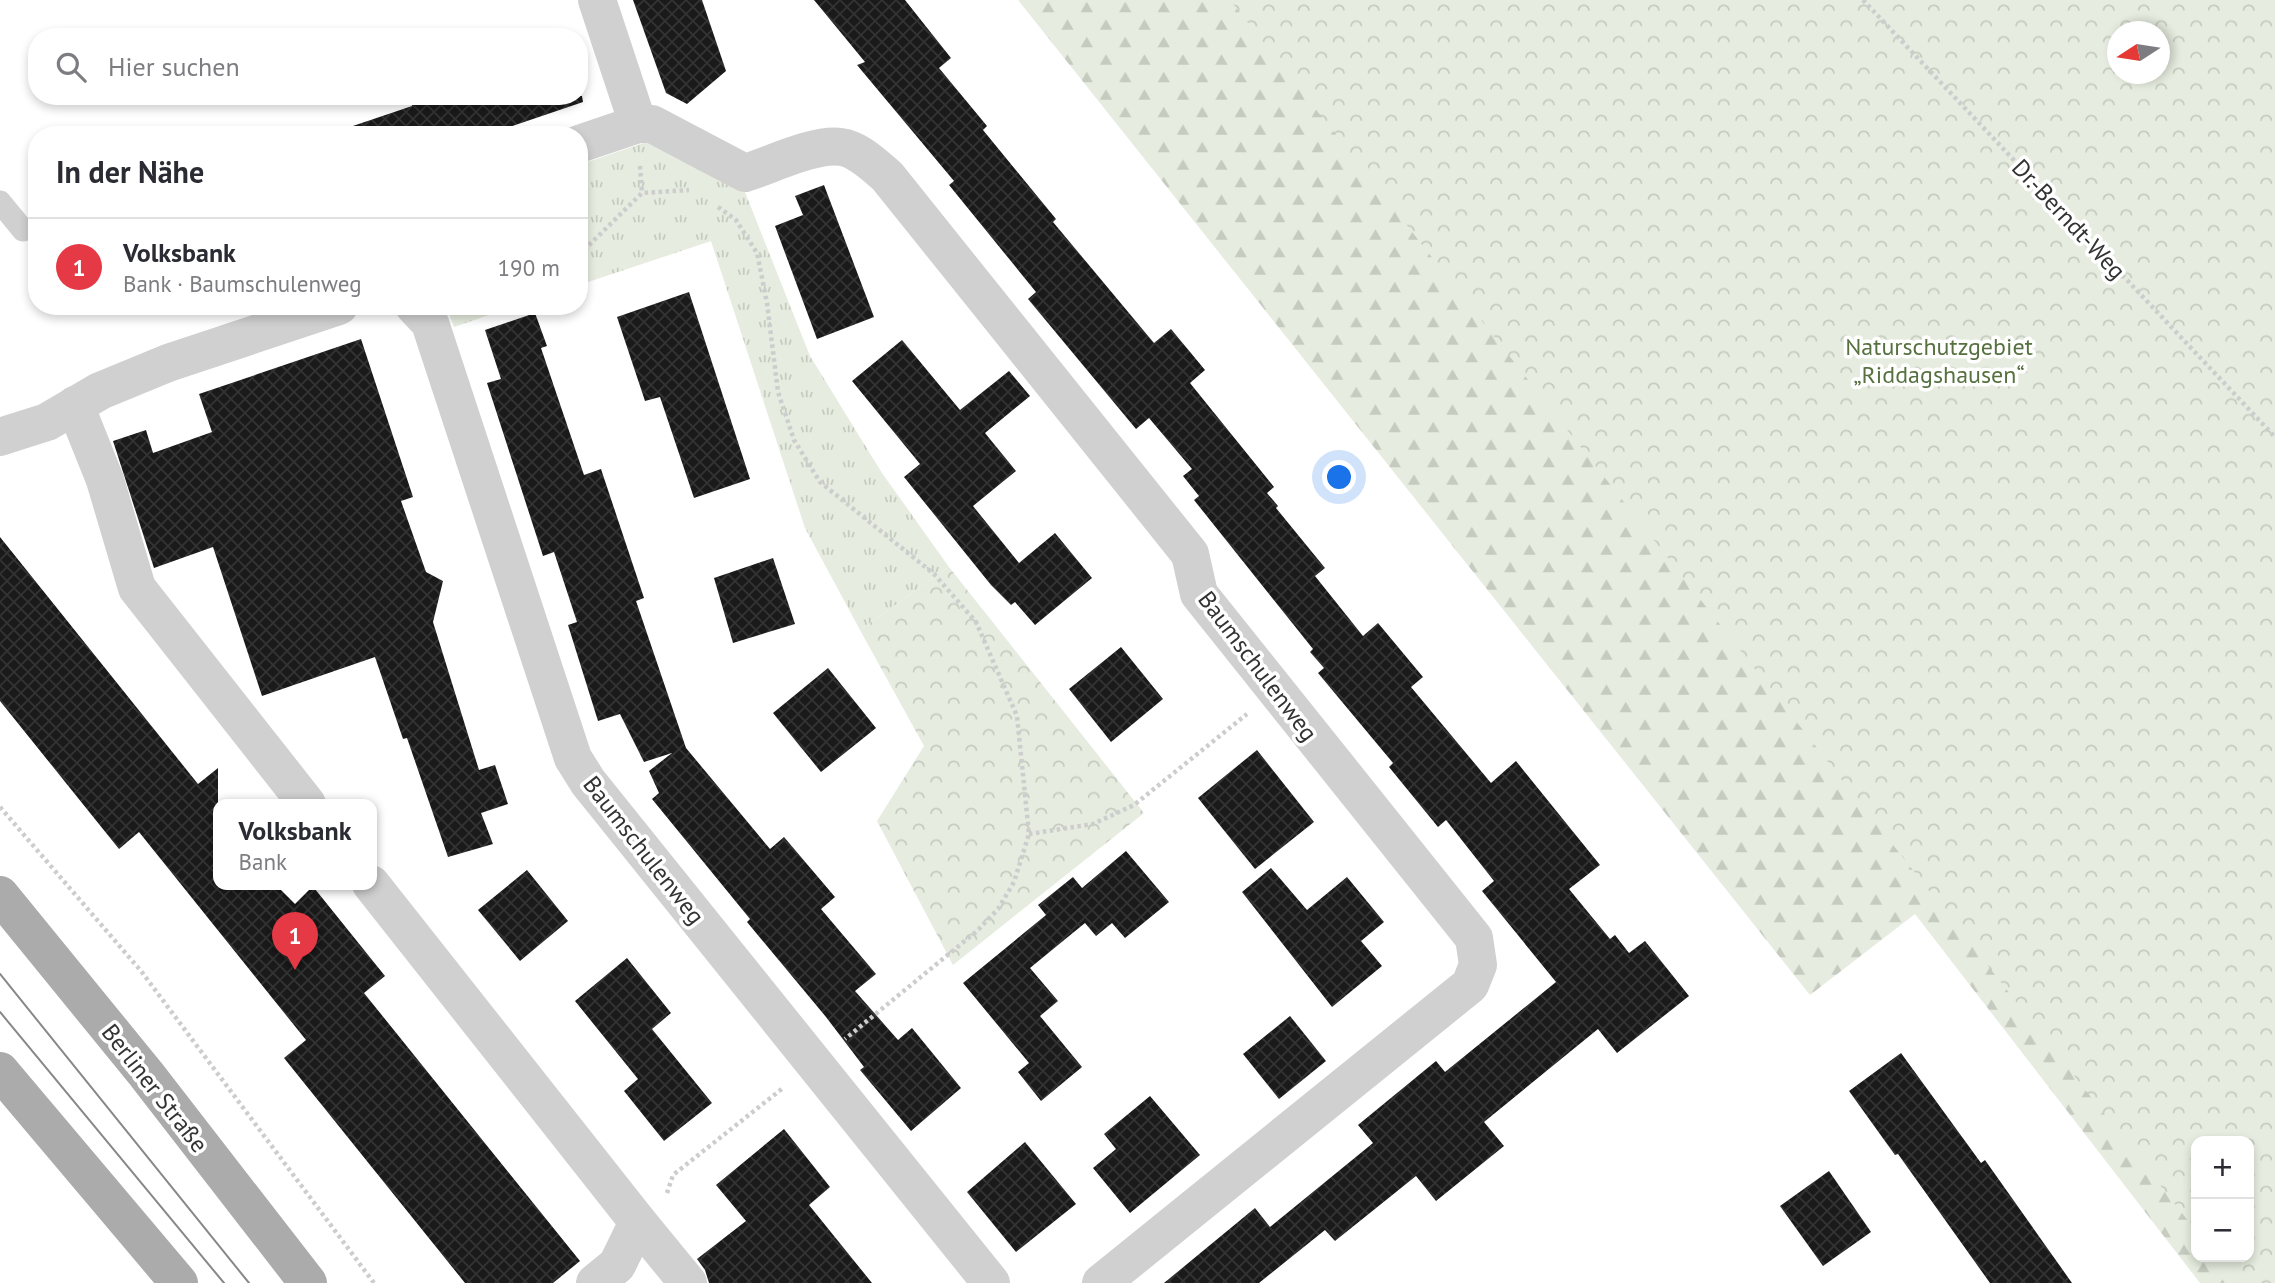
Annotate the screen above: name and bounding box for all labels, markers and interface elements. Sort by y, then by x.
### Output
north arrow [2107,21,2170,84]
search box [28,28,588,105]
icon: search [52,48,90,86]
text: Hier suchen [108,50,240,83]
text: In der Nähe [56,152,204,191]
street label: Dr.-Berndt-Weg [2005,152,2133,286]
text: Volksbank [123,236,236,269]
text: 1 [72,253,86,282]
text: 190 m [498,253,560,282]
text: Bank · Baumschulenweg [123,269,362,298]
park label: Naturschutzgebiet „Riddagshausen“ [1845,331,2033,390]
your location [1322,460,1356,494]
street label: Baumschulenweg [1192,585,1324,747]
street label: Baumschulenweg [576,770,712,930]
popup [213,799,377,890]
text: Volksbank [239,814,351,847]
text: Bank [239,847,287,876]
pin: 1 [272,912,318,970]
street label: Berliner Straße [95,1017,215,1159]
map controls [2191,1136,2254,1262]
button: + [2191,1136,2254,1199]
button: − [2191,1199,2254,1262]

